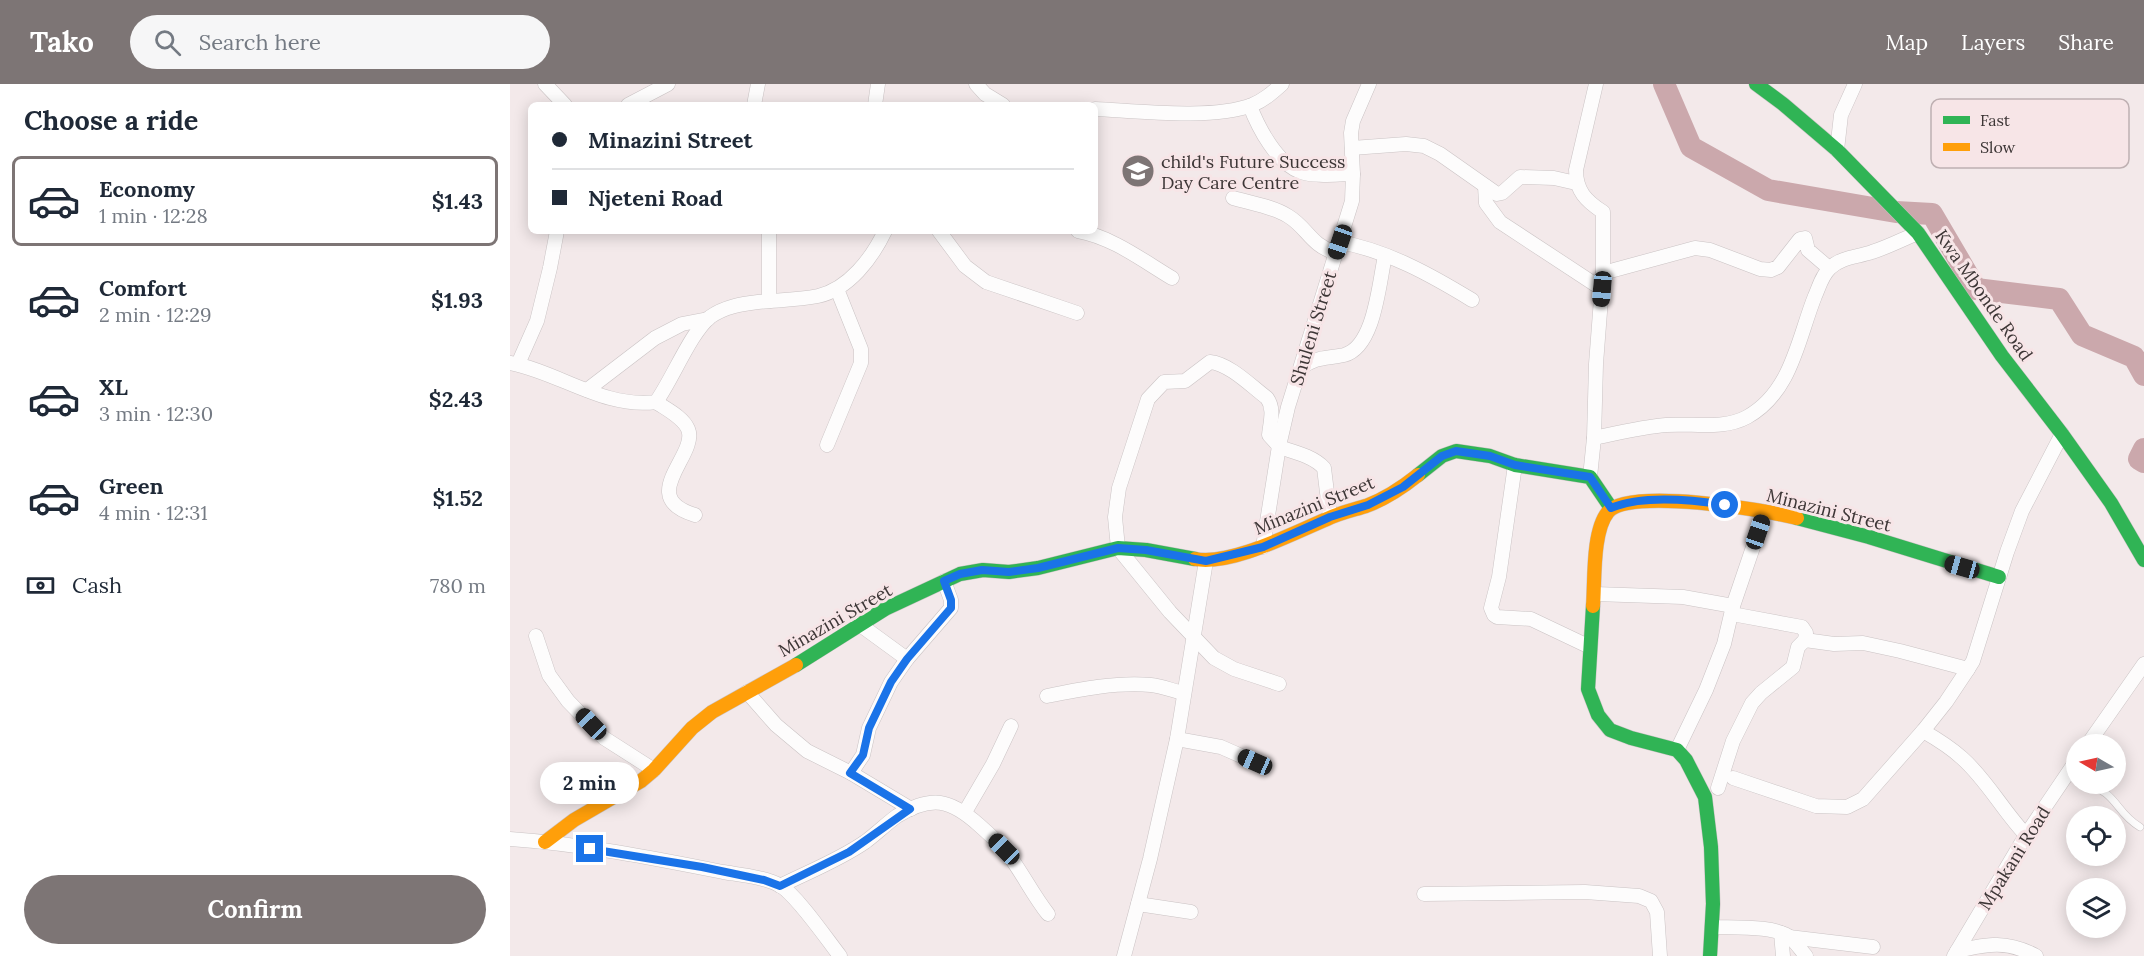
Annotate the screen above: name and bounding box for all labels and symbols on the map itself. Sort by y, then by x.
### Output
legend [1931,99,2129,168]
text: Fast [1980,110,2011,130]
text: Slow [1980,137,2016,157]
place label: child's Future Success Day Care Centre [1161,150,1345,194]
school or university icon: child's Future Success Day Care Centre [1120,153,1156,189]
car [1326,222,1354,262]
street label: Kwa Mbonde Road [1930,225,2038,365]
street label: Shuleni Street [1285,268,1341,388]
car [1591,270,1613,308]
street label: Minazini Street [1250,470,1378,540]
street label: Minazini Street [1764,483,1894,537]
route start [1711,491,1738,518]
car [1744,512,1772,552]
car [1942,553,1982,581]
street label: Minazini Street [774,578,896,662]
car [572,705,610,743]
north arrow [2066,734,2126,794]
car [1235,746,1275,778]
callout: 2 min [541,762,640,804]
street label: Mpakani Road [1973,802,2055,914]
car [985,830,1023,868]
route end [576,835,603,862]

